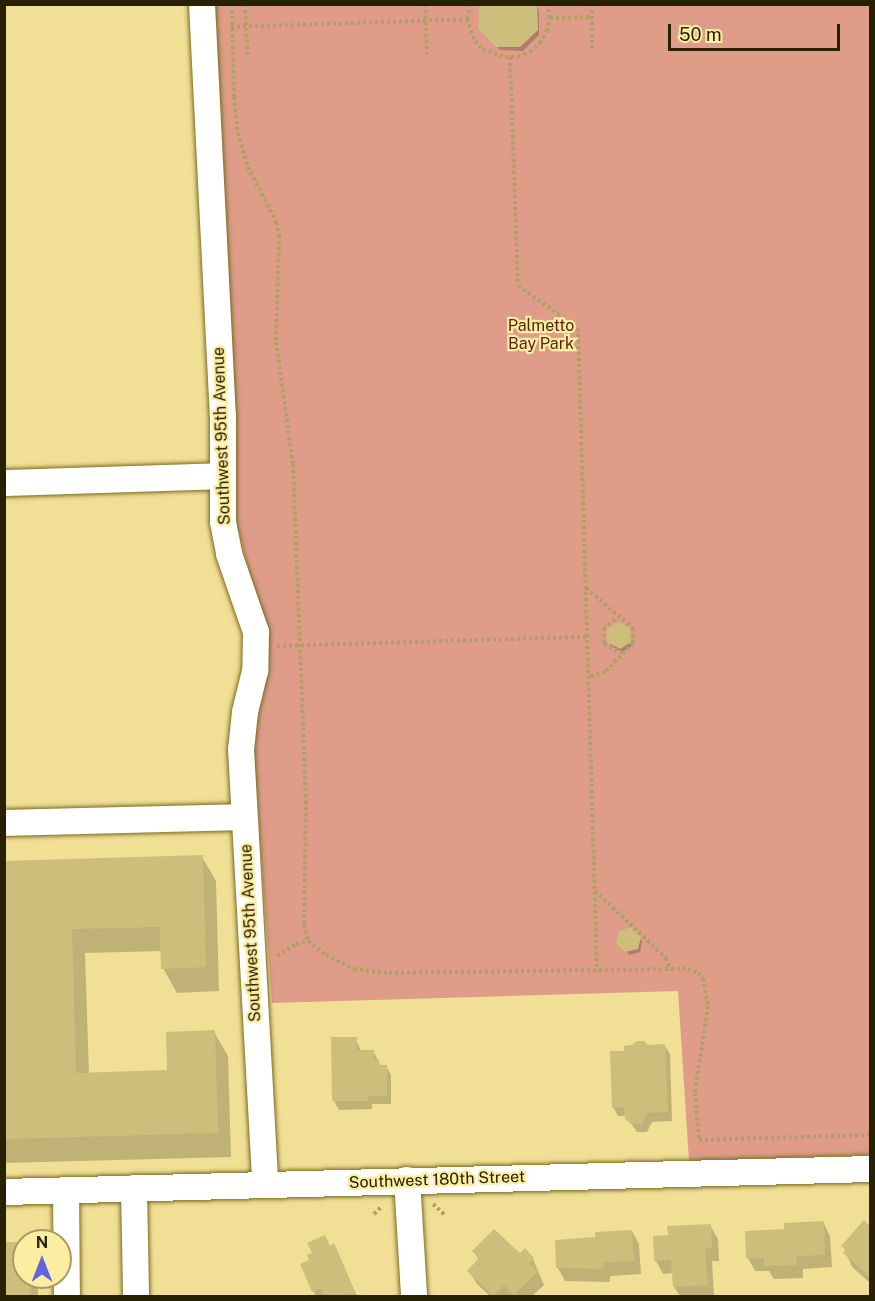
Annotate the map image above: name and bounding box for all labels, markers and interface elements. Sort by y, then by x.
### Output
scale bar [671,12,844,50]
text: 50 m [679,24,722,45]
park label: Palmetto Bay Park [508,316,574,354]
street label: Southwest 95th Avenue [209,347,235,525]
street label: Southwest 95th Avenue [237,844,265,1022]
street label: Southwest 180th Street [349,1167,525,1193]
north arrow [12,1229,72,1289]
text: N [36,1233,48,1252]

